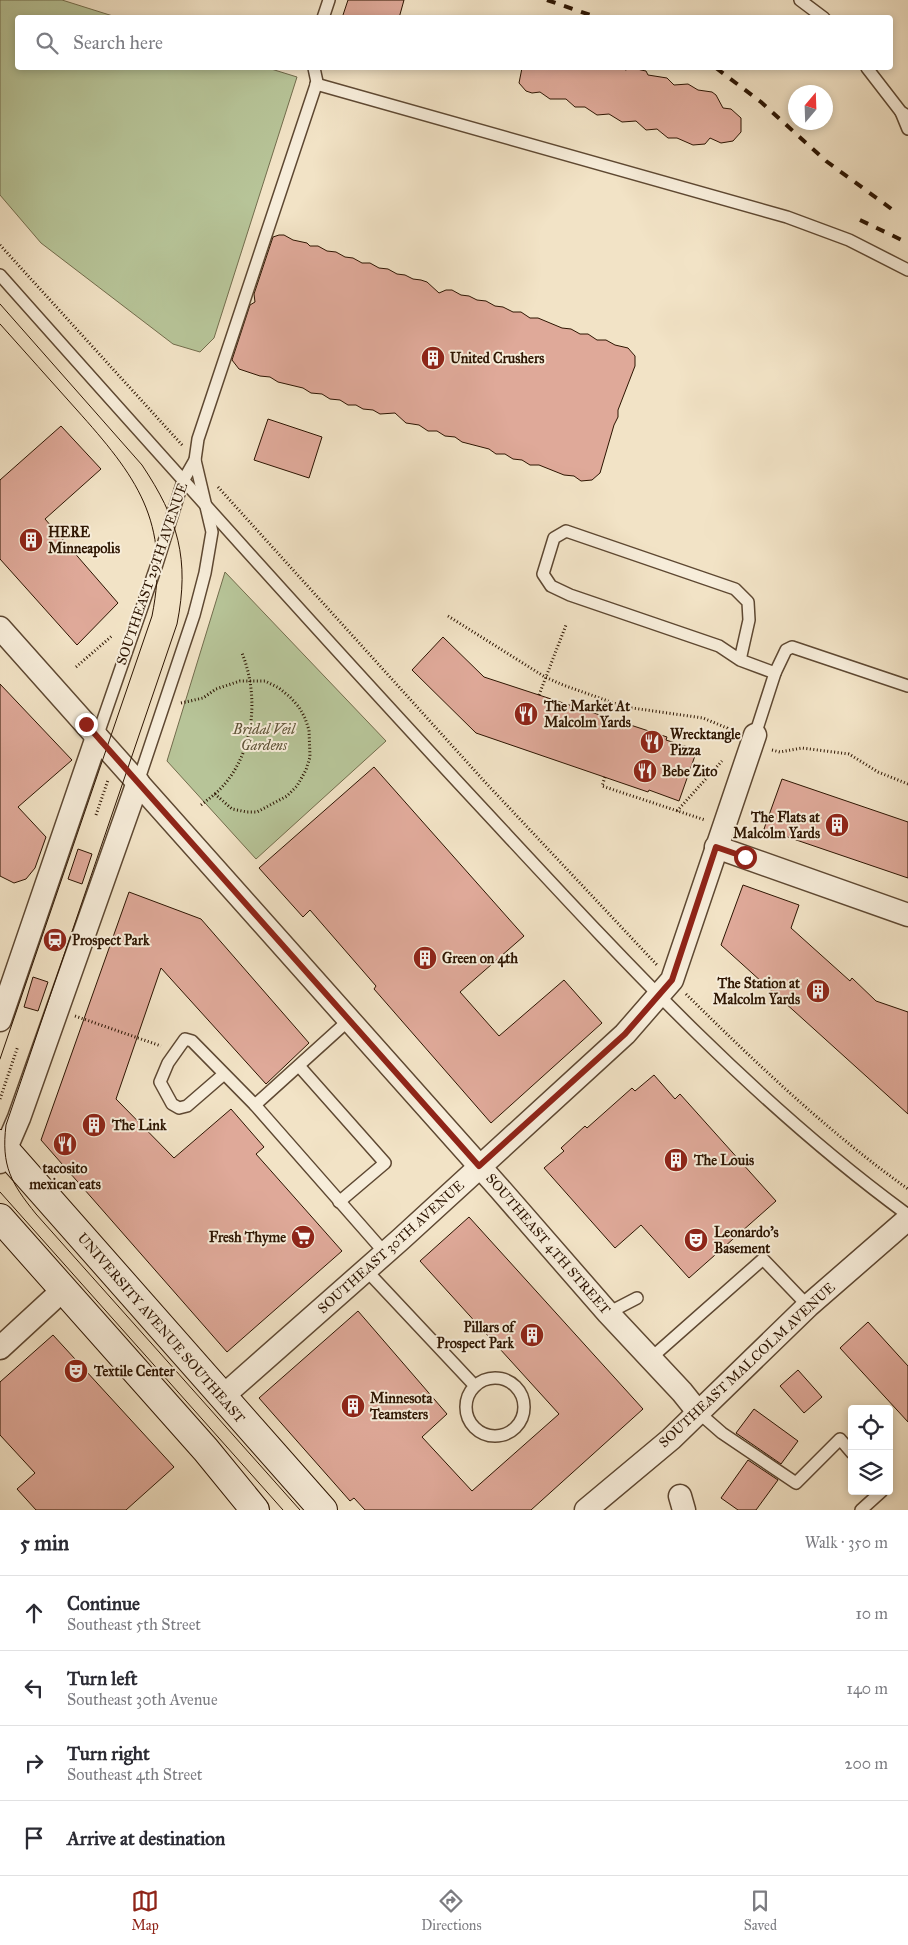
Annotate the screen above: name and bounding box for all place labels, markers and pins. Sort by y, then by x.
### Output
building icon: United Crushers [420,345,446,371]
place label: United Crushers [450,350,544,367]
place label: HERE Minneapolis [48,524,120,558]
building icon: HERE Minneapolis [18,527,44,553]
place label: The Market At Malcolm Yards [543,698,631,731]
restaurant icon: The Market At Malcolm Yards [513,701,539,727]
place label: Wrecktangle Pizza [670,726,741,759]
restaurant icon: Wrecktangle Pizza [639,729,665,755]
restaurant icon: Bebe Zito [632,758,658,784]
place label: Bebe Zito [662,763,717,780]
place label: The Flats at Malcolm Yards [733,809,820,842]
building icon: The Flats at Malcolm Yards [824,812,850,838]
station icon: Prospect Park [42,927,68,953]
place label: Prospect Park [72,932,150,950]
building icon: Green on 4th [412,945,438,971]
place label: Green on 4th [442,950,518,968]
place label: The Station at Malcolm Yards [713,975,800,1008]
building icon: The Station at Malcolm Yards [805,978,831,1004]
building icon: The Link [81,1112,107,1138]
place label: The Link [111,1117,167,1134]
restaurant icon: tacosito mexican eats [52,1131,78,1157]
building icon: The Louis [663,1147,689,1173]
place label: The Louis [693,1152,754,1169]
place label: tacosito mexican eats [28,1160,101,1193]
supermarket icon: Fresh Thyme [290,1224,316,1250]
place label: Leonardo's Basement [714,1224,779,1257]
theatre icon: Leonardo's Basement [683,1227,709,1253]
place label: Fresh Thyme [209,1229,286,1247]
place label: Pillars of Prospect Park [437,1319,516,1353]
building icon: Pillars of Prospect Park [519,1322,545,1348]
theatre icon: Textile Center [63,1358,89,1384]
place label: Textile Center [93,1363,176,1380]
place label: Minnesota Teamsters [369,1390,433,1423]
building icon: Minnesota Teamsters [340,1393,366,1419]

